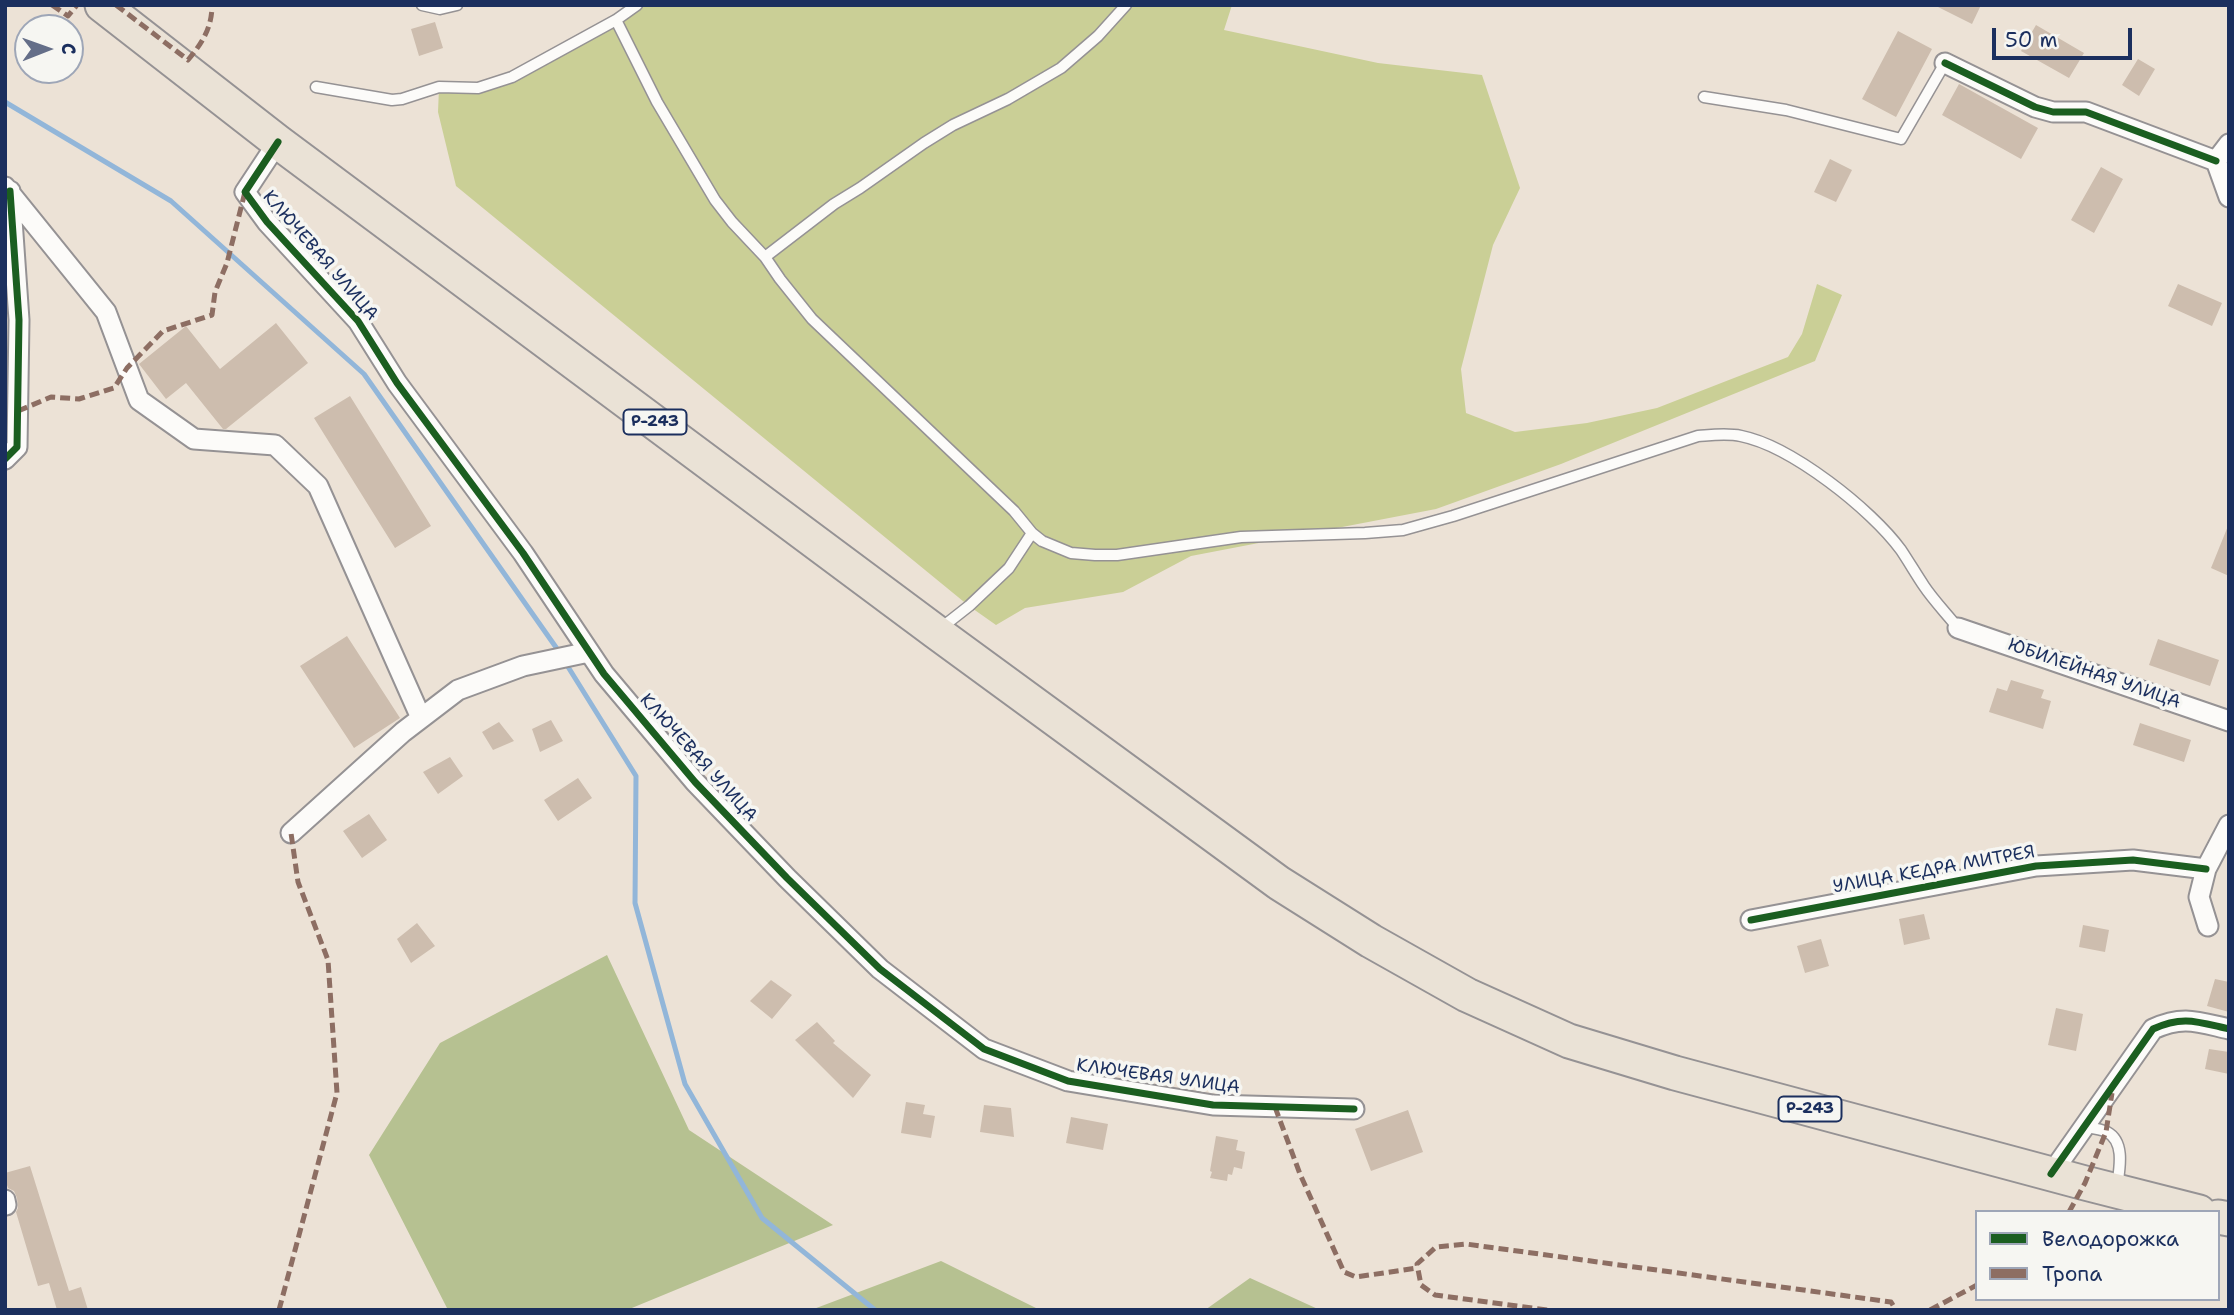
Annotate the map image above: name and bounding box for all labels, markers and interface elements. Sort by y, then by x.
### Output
north arrow [14,14,84,84]
scale bar [1996,14,2136,58]
text: 50 m [2005,26,2058,54]
text: С [56,43,81,55]
street label: КЛЮЧЕВАЯ УЛИЦА [258,187,382,325]
road number: Р-243 [624,410,686,434]
street label: ЮБИЛЕЙНАЯ УЛИЦА [2005,634,2183,714]
street label: КЛЮЧЕВАЯ УЛИЦА [635,690,761,826]
street label: УЛИЦА КЕДРА МИТРЕЯ [1831,842,2037,898]
street label: КЛЮЧЕВАЯ УЛИЦА [1075,1055,1241,1099]
road number: Р-243 [1778,1096,1842,1121]
legend [1975,1210,2220,1301]
text: Велодорожка [2042,1225,2179,1253]
text: Тропа [2042,1260,2102,1288]

